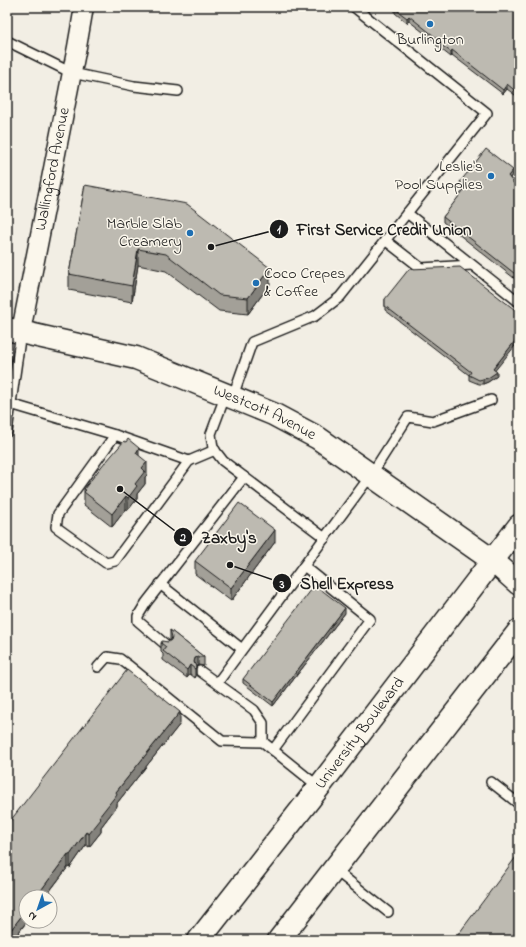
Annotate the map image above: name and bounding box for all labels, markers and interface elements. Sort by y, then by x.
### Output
marker: Burlington [425,19,435,29]
place label: Burlington [395,28,464,52]
street label: Wallingford Avenue [29,105,77,233]
place label: Leslie's Pool Supplies [395,155,483,197]
marker: Leslie's Pool Supplies [486,171,496,181]
place label: Marble Slab Creamery [107,212,183,254]
callout: First Service Credit Union [269,215,480,244]
text: First Service Credit Union [296,218,472,243]
text: 1 [277,221,281,239]
marker: Marble Slab Creamery [185,228,195,238]
place label: Coco Crepes & Coffee [264,262,345,304]
marker: Coco Crepes & Coffee [251,278,261,288]
street label: Westcott Avenue [209,379,321,447]
callout: Zaxby's [173,522,265,551]
text: Zaxby's [201,526,257,553]
text: 2 [179,529,186,547]
callout: Shell Express [272,569,402,598]
text: Shell Express [300,572,394,597]
text: 3 [279,576,285,594]
street label: University Boulevard [309,672,411,795]
north arrow [18,889,58,929]
text: N [24,907,40,924]

